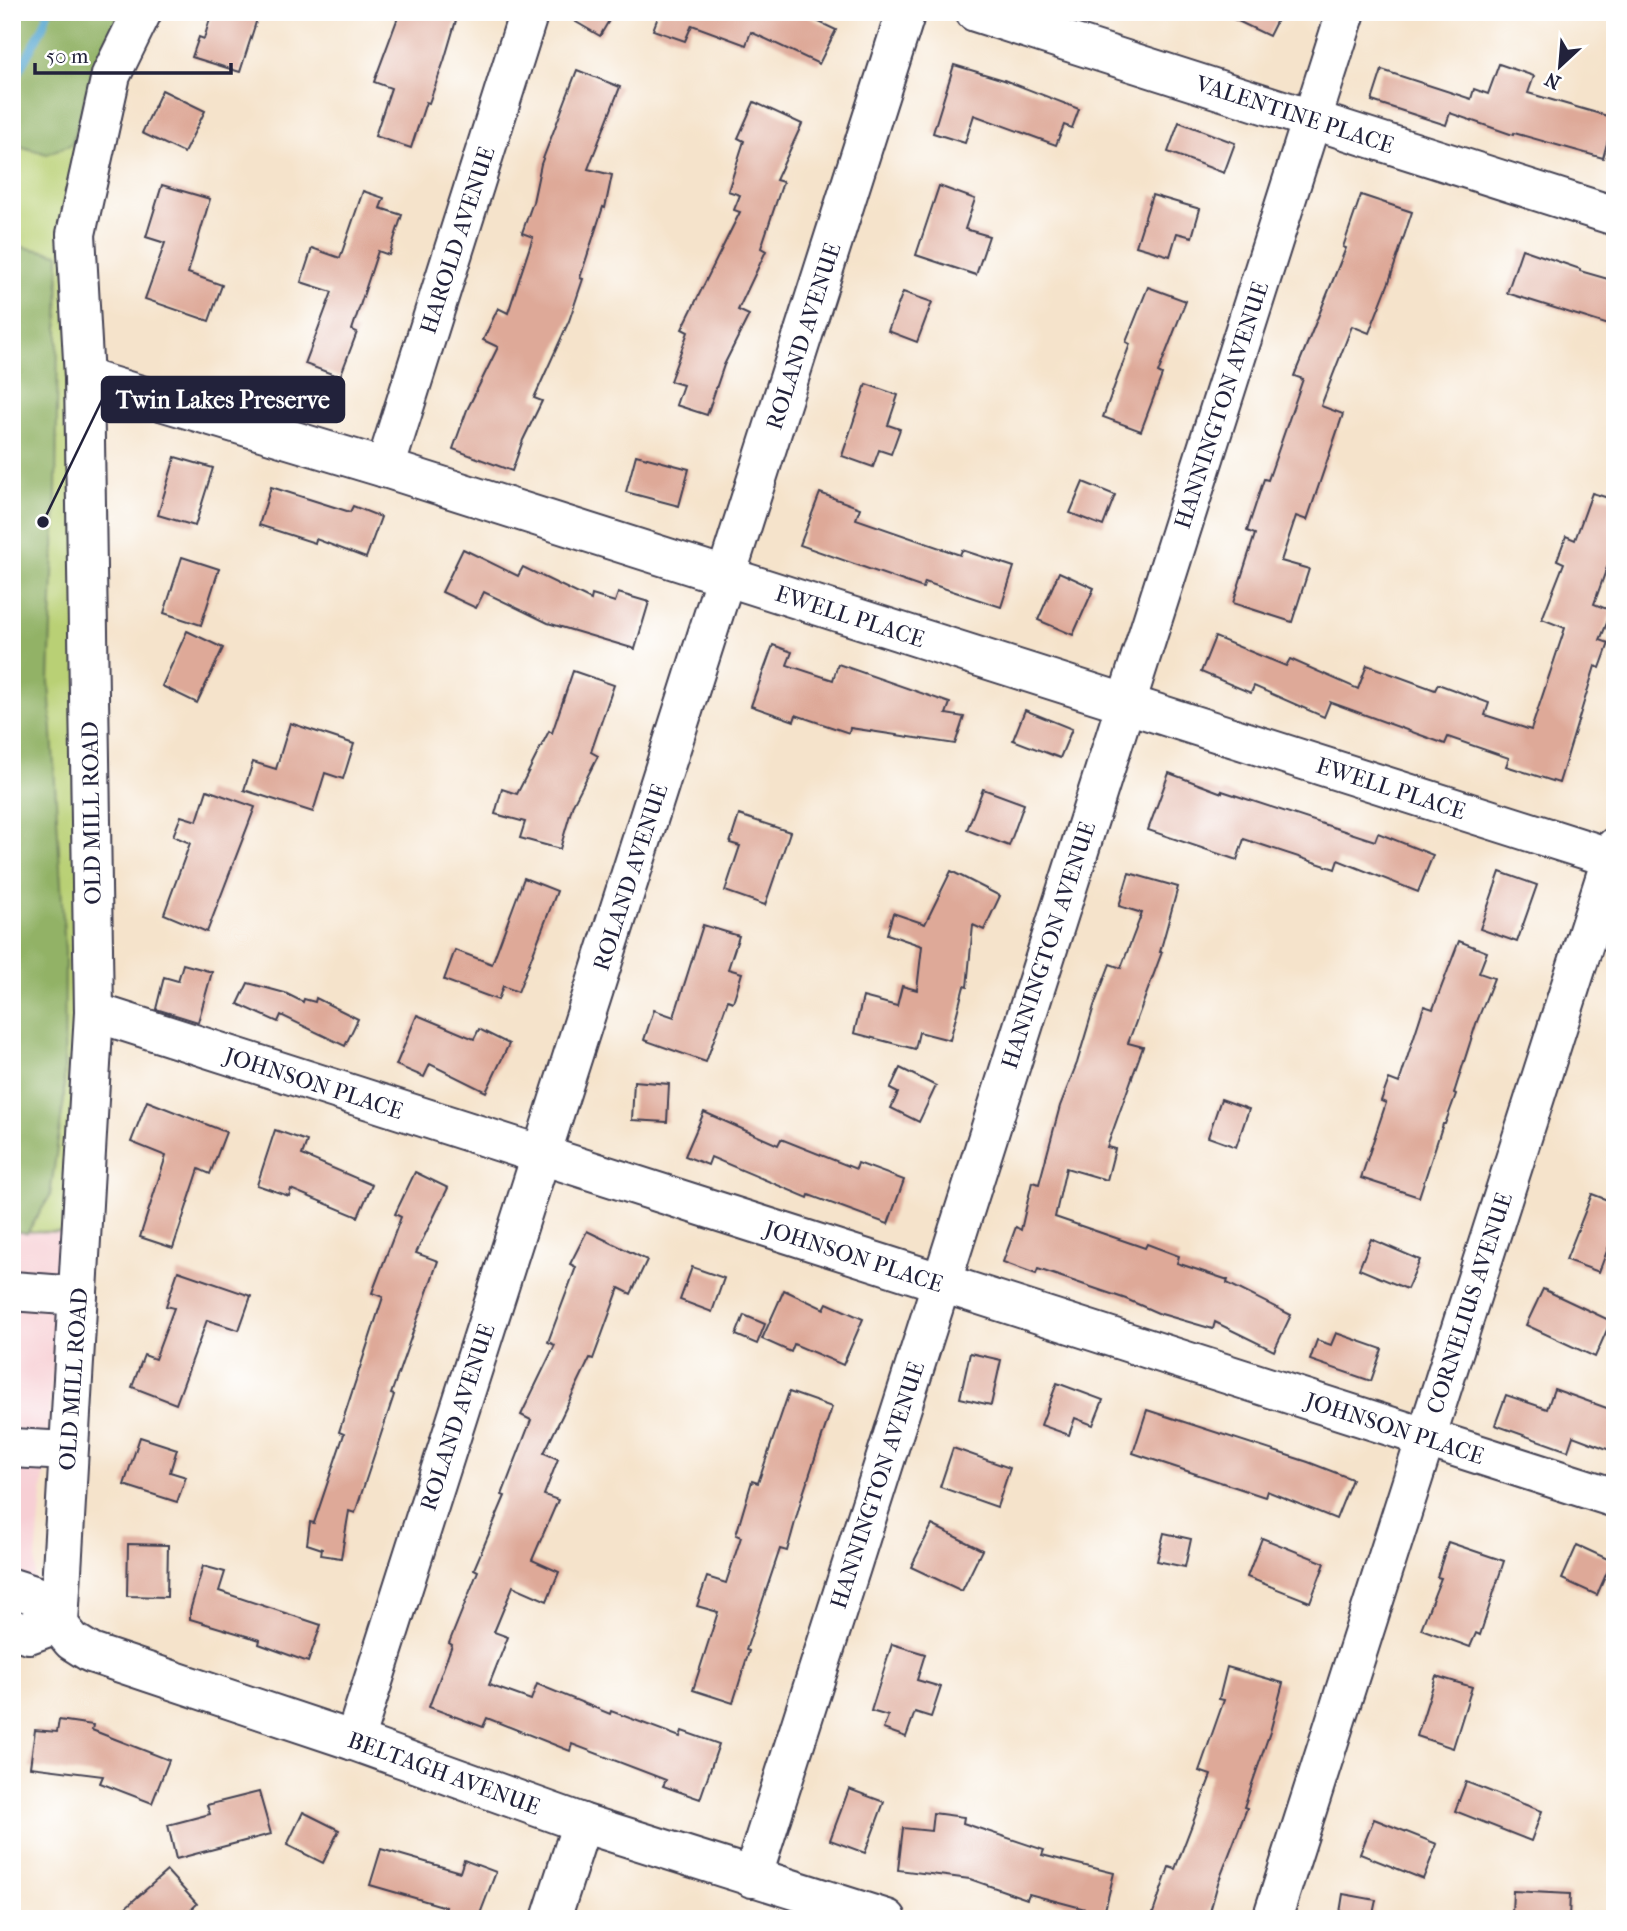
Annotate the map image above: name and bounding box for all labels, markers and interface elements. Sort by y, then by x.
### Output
scale bar [35,32,231,76]
north arrow [1526,32,1596,102]
text: 50 m [46,44,89,68]
text: N [1541,67,1564,93]
street label: VALENTINE PLACE [1191,69,1397,159]
street label: HAROLD AVENUE [414,143,500,337]
street label: ROLAND AVENUE [761,239,846,433]
street label: HANNINGTON AVENUE [1169,278,1274,532]
callout: Twin Lakes Preserve [102,377,344,422]
text: Twin Lakes Preserve [115,386,330,414]
street label: EWELL PLACE [772,580,928,653]
street label: OLD MILL ROAD [76,721,107,905]
street label: EWELL PLACE [1313,752,1469,825]
street label: ROLAND AVENUE [588,780,673,974]
street label: HANNINGTON AVENUE [996,818,1101,1072]
street label: JOHNSON PLACE [219,1041,406,1125]
street label: CORNELIUS AVENUE [1421,1189,1518,1417]
street label: JOHNSON PLACE [759,1214,946,1298]
street label: OLD MILL ROAD [54,1287,93,1471]
street label: ROLAND AVENUE [415,1320,500,1514]
street label: HANNINGTON AVENUE [825,1358,930,1612]
street label: JOHNSON PLACE [1300,1386,1487,1470]
street label: BELTAGH AVENUE [344,1726,544,1821]

